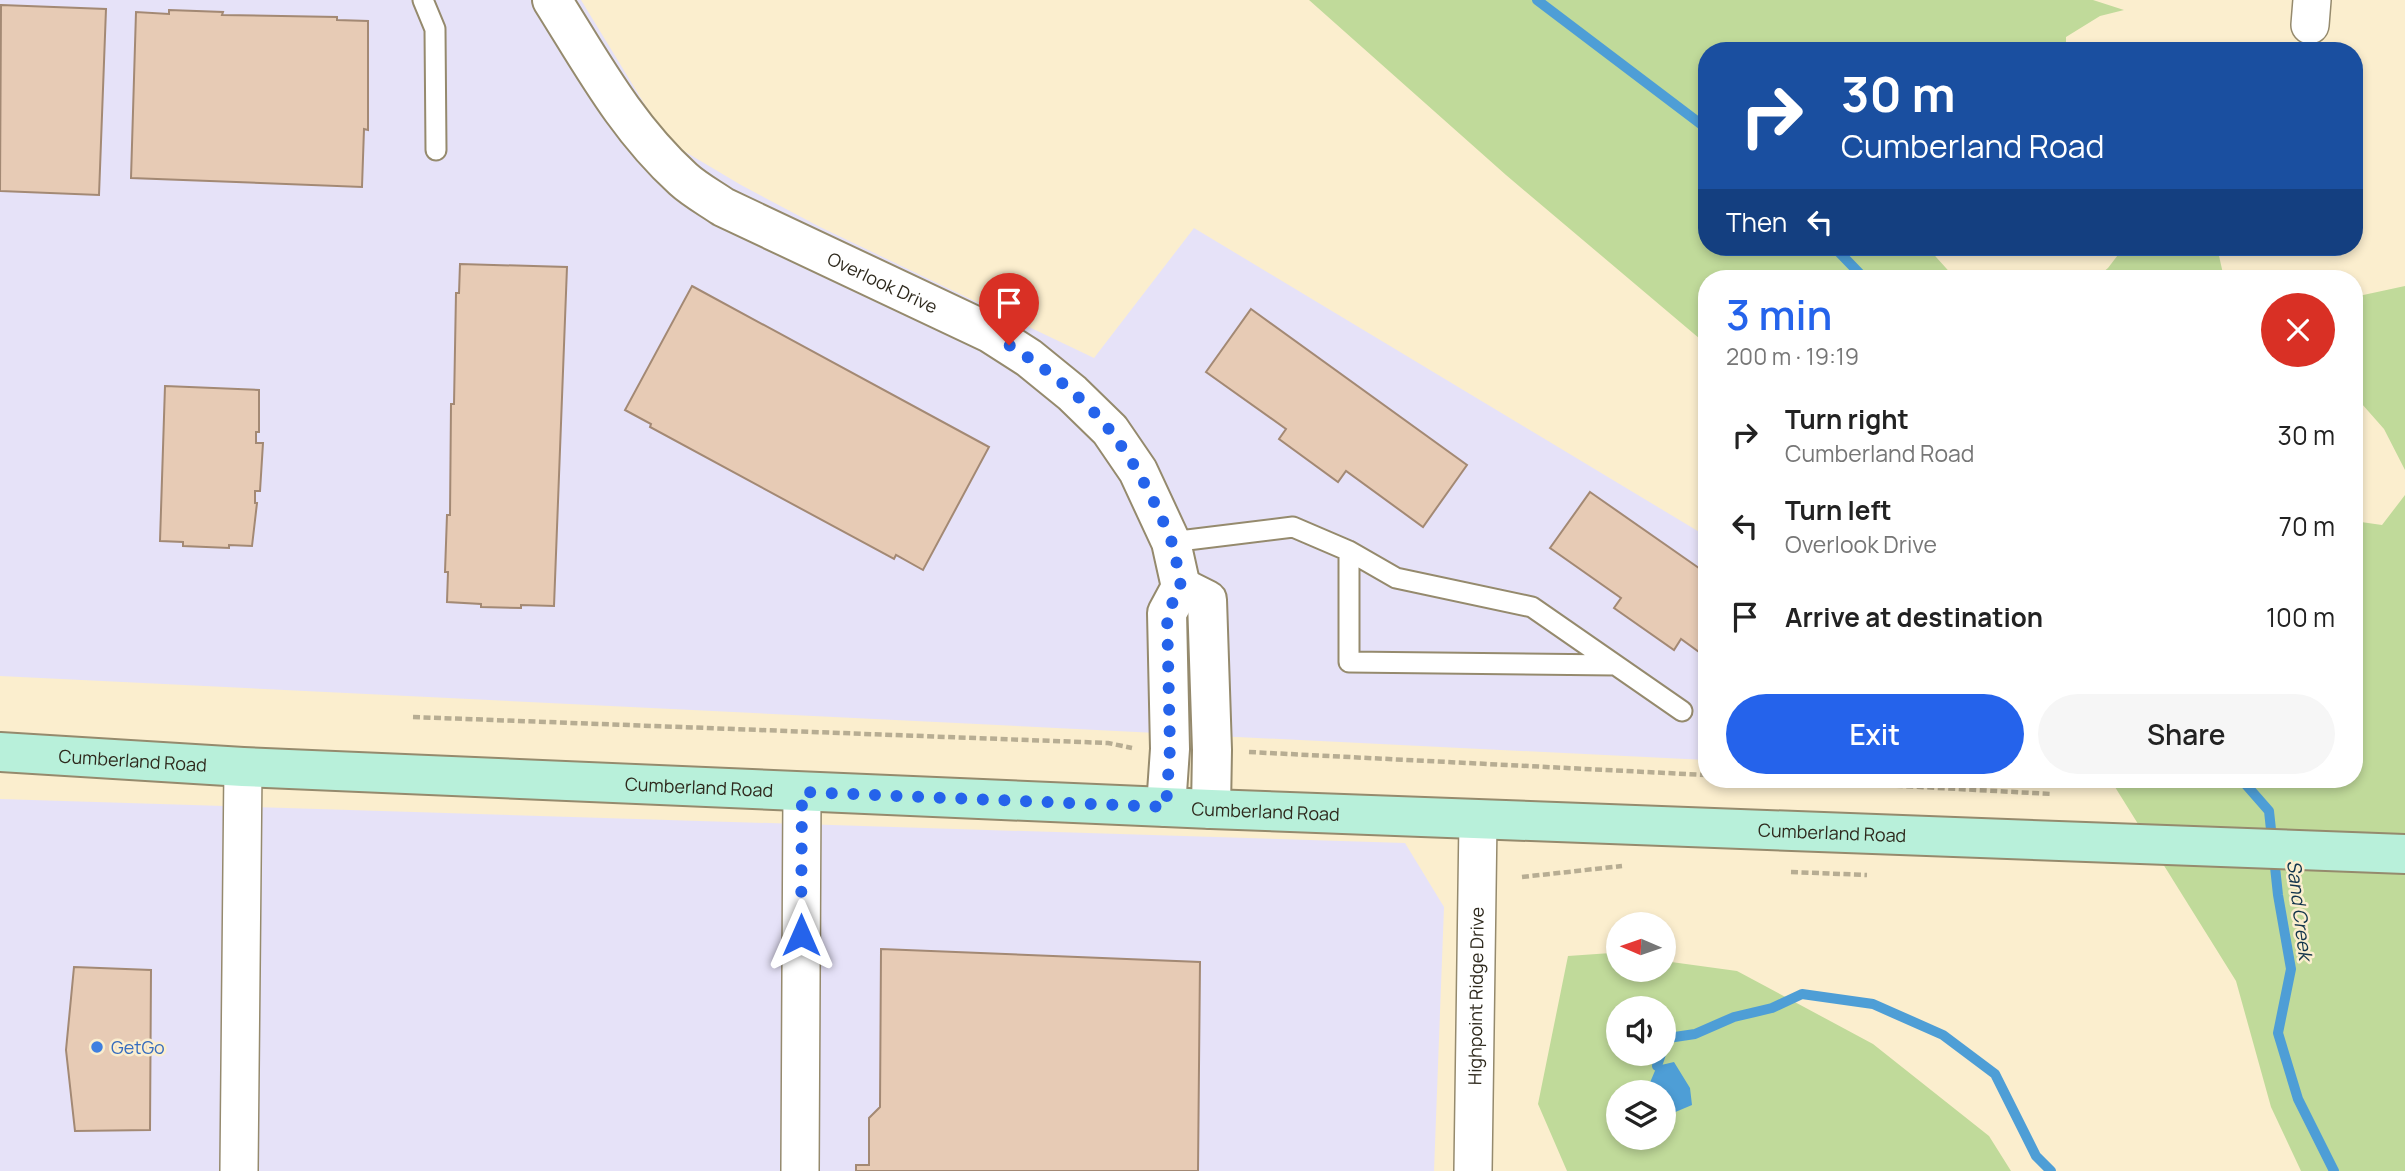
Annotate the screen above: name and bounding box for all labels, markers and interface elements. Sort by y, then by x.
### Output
text: 30 m [1841,60,1956,127]
icon: right [1726,70,1817,161]
text: Cumberland Road [1841,124,2105,168]
icon: left [1801,203,1839,241]
text: Then [1726,204,1787,240]
street label: Overlook Drive [824,246,942,319]
pin [979,273,1039,345]
icon: arrive [990,284,1028,322]
text: 3 min [1726,285,1832,343]
button: close [2261,293,2335,367]
text: 200 m · 19:19 [1726,340,1859,372]
text: Turn right [1785,401,1909,437]
icon: right [1726,416,1764,454]
text: 30 m [2278,417,2335,453]
text: Cumberland Road [1785,437,1974,469]
text: Turn left [1785,492,1892,528]
icon: left [1726,507,1764,545]
text: 70 m [2279,508,2335,544]
text: Overlook Drive [1785,528,1937,560]
icon: arrive [1726,598,1764,636]
text: Arrive at destination [1785,599,2043,635]
text: 100 m [2266,599,2335,635]
button: Exit [1726,694,2024,774]
button: Share [2038,694,2335,774]
street label: Cumberland Road [58,744,208,777]
street label: Cumberland Road [624,772,774,802]
street label: Cumberland Road [1191,796,1340,826]
street label: Cumberland Road [1758,818,1907,847]
water label: Sand Creek [2281,859,2319,964]
position arrow [764,898,838,972]
street label: Highpoint Ridge Drive [1462,907,1489,1085]
north arrow [1606,912,1676,982]
map controls [1606,912,1676,1150]
button: sound [1606,996,1676,1066]
place label: GetGo [111,1035,165,1059]
marker: GetGo [89,1039,105,1055]
button: layers [1606,1080,1676,1150]

